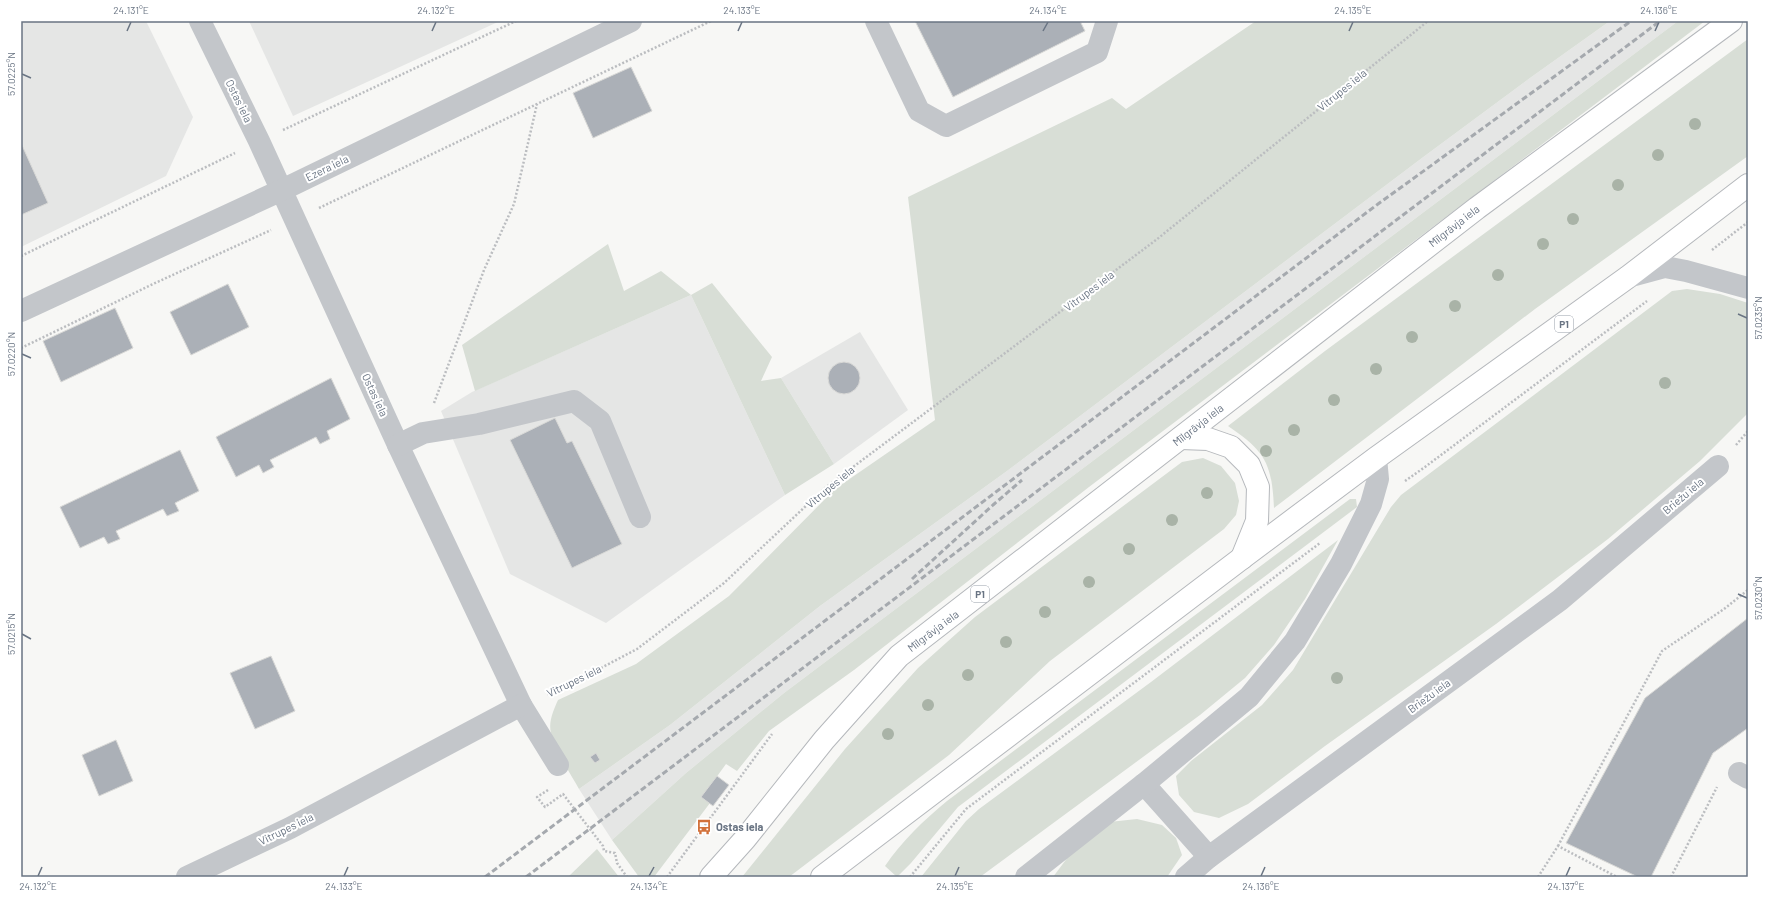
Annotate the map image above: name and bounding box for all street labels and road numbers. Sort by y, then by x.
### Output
street label: Vitrupes iela [1315,66,1369,113]
street label: Ostas iela [224,77,255,124]
street label: Ezera iela [303,152,350,183]
street label: Mīlgrāvja iela [1426,202,1482,249]
street label: Vitrupes iela [1061,268,1116,314]
road number: P1 [1555,316,1573,332]
street label: Ostas iela [360,371,391,418]
street label: Mīlgrāvja iela [1170,401,1226,448]
street label: Vitrupes iela [803,463,857,511]
street label: Briežu iela [1660,475,1706,516]
road number: P1 [971,586,989,602]
street label: Mīlgrāvja iela [905,607,961,654]
street label: Vitrupes iela [544,662,603,699]
street label: Briežu iela [1405,676,1453,715]
street label: Vitrupes iela [256,810,315,847]

